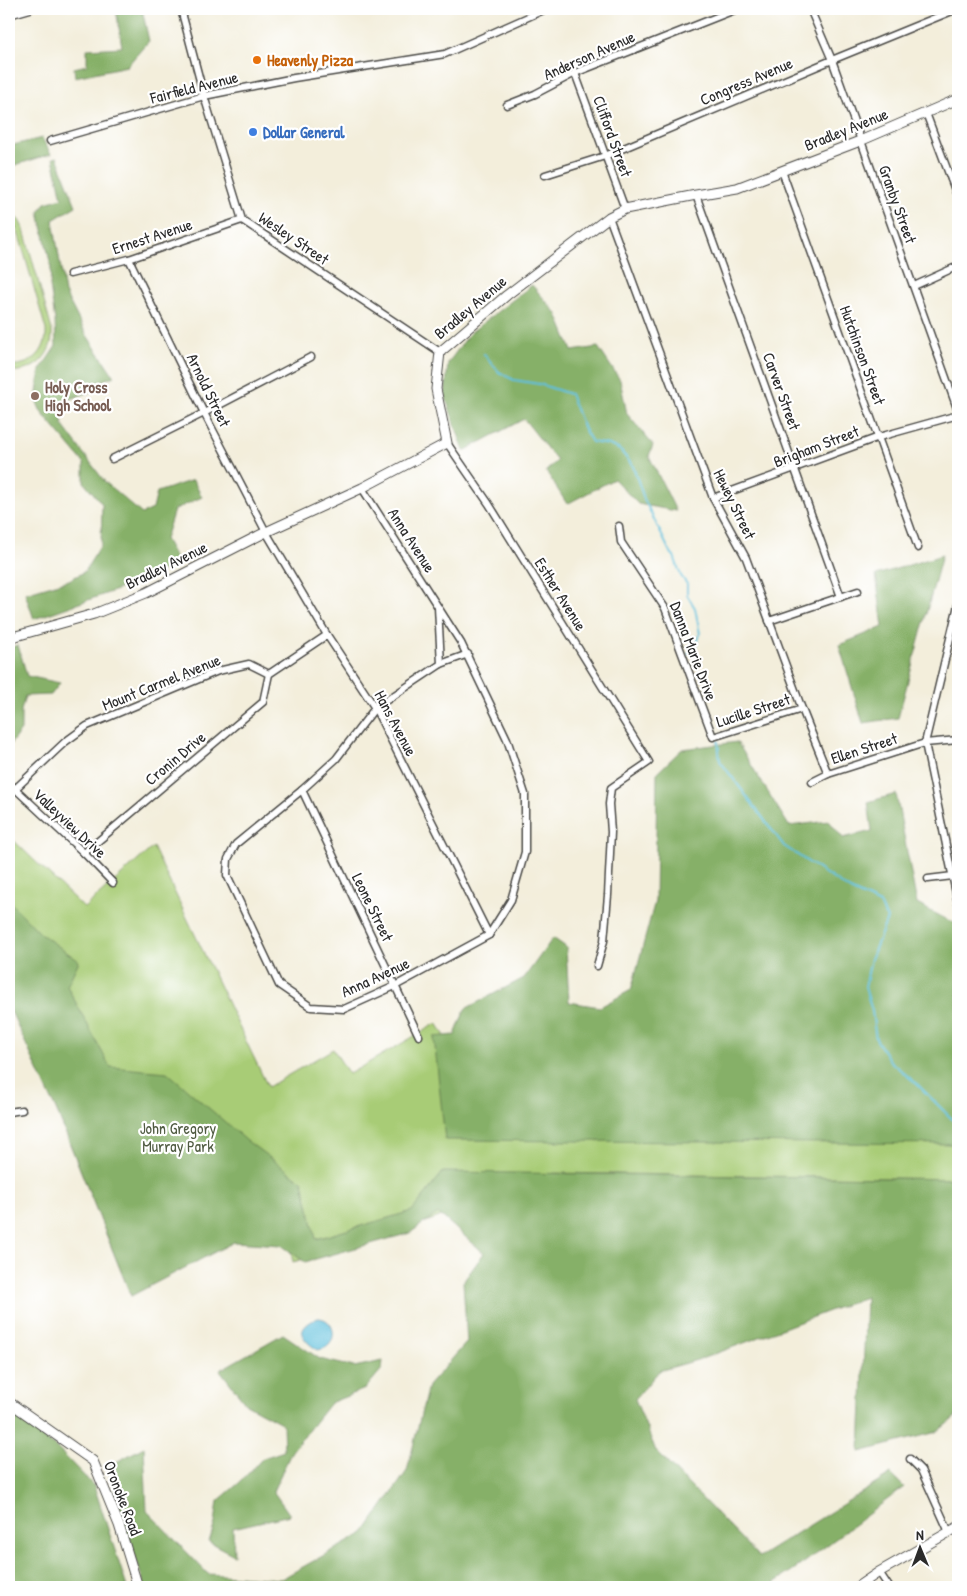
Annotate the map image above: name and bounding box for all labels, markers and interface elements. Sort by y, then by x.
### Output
street label: Anderson Avenue [540,25,639,85]
place label: Heavenly Pizza [267,49,354,72]
street label: Congress Avenue [696,51,796,110]
marker: Heavenly Pizza [251,54,263,66]
street label: Fairfield Avenue [147,65,241,109]
street label: Clifford Street [588,92,638,180]
street label: Bradley Avenue [801,102,892,156]
place label: Dollar General [263,121,345,143]
marker: Dollar General [247,126,259,138]
street label: Granby Street [874,162,922,247]
street label: Wesley Street [254,206,334,270]
street label: Ernest Avenue [109,213,195,259]
street label: Bradley Avenue [429,270,511,344]
street label: Hutchinson Street [835,302,891,408]
street label: Carver Street [758,349,806,433]
street label: Arnold Street [182,350,236,431]
place label: Holy Cross High School [45,376,112,417]
marker: Holy Cross High School [29,390,41,402]
street label: Brigham Street [770,419,862,472]
street label: Hewey Street [709,465,762,543]
street label: Anna Avenue [383,503,441,577]
street label: Bradley Avenue [121,535,211,594]
street label: Esther Avenue [530,553,592,635]
street label: Danna Marie Drive [665,599,723,704]
street label: Mount Carmel Avenue [99,648,224,716]
street label: Hans Avenue [370,686,423,760]
street label: Lucille Street [713,688,793,732]
street label: Cronin Drive [140,726,211,790]
street label: Ellen Street [828,727,900,769]
street label: Valleyview Drive [29,783,112,863]
street label: Leone Street [347,869,399,945]
street label: Anna Avenue [337,951,413,1002]
park label: John Gregory Murray Park [140,1117,217,1157]
street label: Oronoke Road [99,1458,147,1538]
north arrow [894,1524,944,1574]
text: N [916,1525,924,1544]

